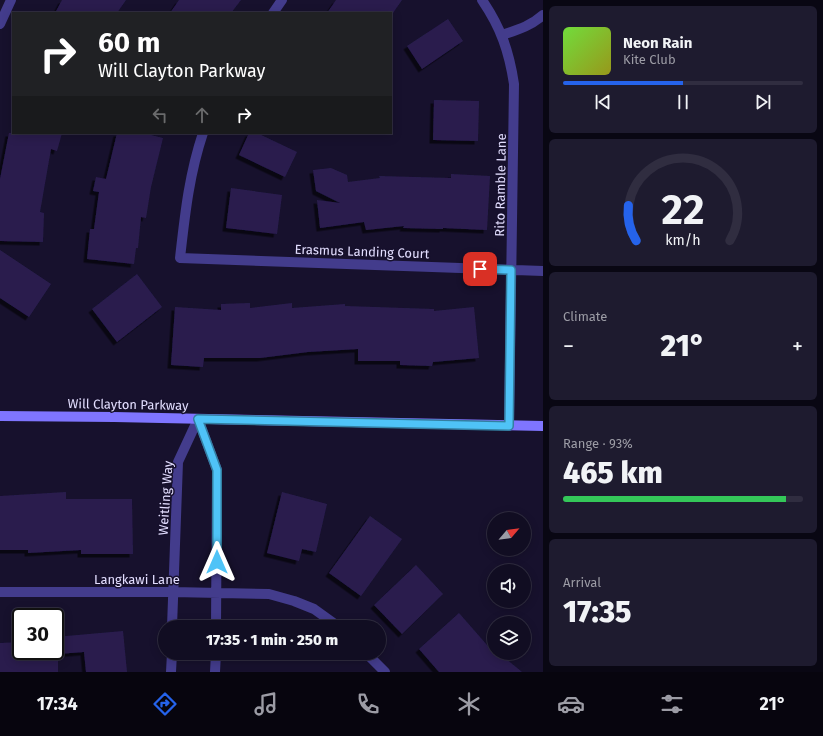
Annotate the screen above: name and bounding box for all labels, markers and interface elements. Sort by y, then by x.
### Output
text: 60 m [98,26,160,59]
icon: right [32,28,84,80]
text: Neon Rain [623,34,692,52]
text: Kite Club [623,52,676,67]
text: Will Clayton Parkway [98,60,265,82]
icon: previous [592,91,614,113]
icon: pause [672,91,694,113]
icon: next [752,91,774,113]
icon: left [149,104,171,126]
icon: ahead [191,104,213,126]
icon: right [233,104,255,126]
street label: Rito Ramble Lane [492,133,509,237]
text: 22 [661,185,705,235]
text: km/h [665,231,701,248]
street label: Erasmus Landing Court [294,242,430,261]
pin [463,252,497,286]
icon: arrive [469,258,491,280]
text: Climate [563,309,607,324]
text: 21° [661,328,705,364]
text: − [563,333,574,360]
text: + [792,333,803,360]
street label: Will Clayton Parkway [67,396,189,413]
text: Range · 93% [563,436,633,451]
text: 465 km [563,455,663,491]
street label: Weitling Way [155,460,176,536]
north arrow [487,512,531,556]
map controls [487,512,531,660]
position arrow [196,541,238,583]
button: sound [487,564,531,608]
street label: Langkawi Lane [94,572,180,587]
text: Arrival [563,575,601,590]
text: 17:35 [563,594,631,630]
speed limit sign: 30 [12,608,64,660]
button: layers [487,616,531,660]
text: 17:35 · 1 min · 250 m [206,631,338,649]
icon: directions [151,690,179,718]
icon: music [252,690,280,718]
icon: phone [354,690,382,718]
icon: climate [455,690,483,718]
icon: car [557,690,585,718]
icon: filters [658,690,686,718]
text: 17:34 [37,693,78,715]
text: 21° [760,693,786,715]

